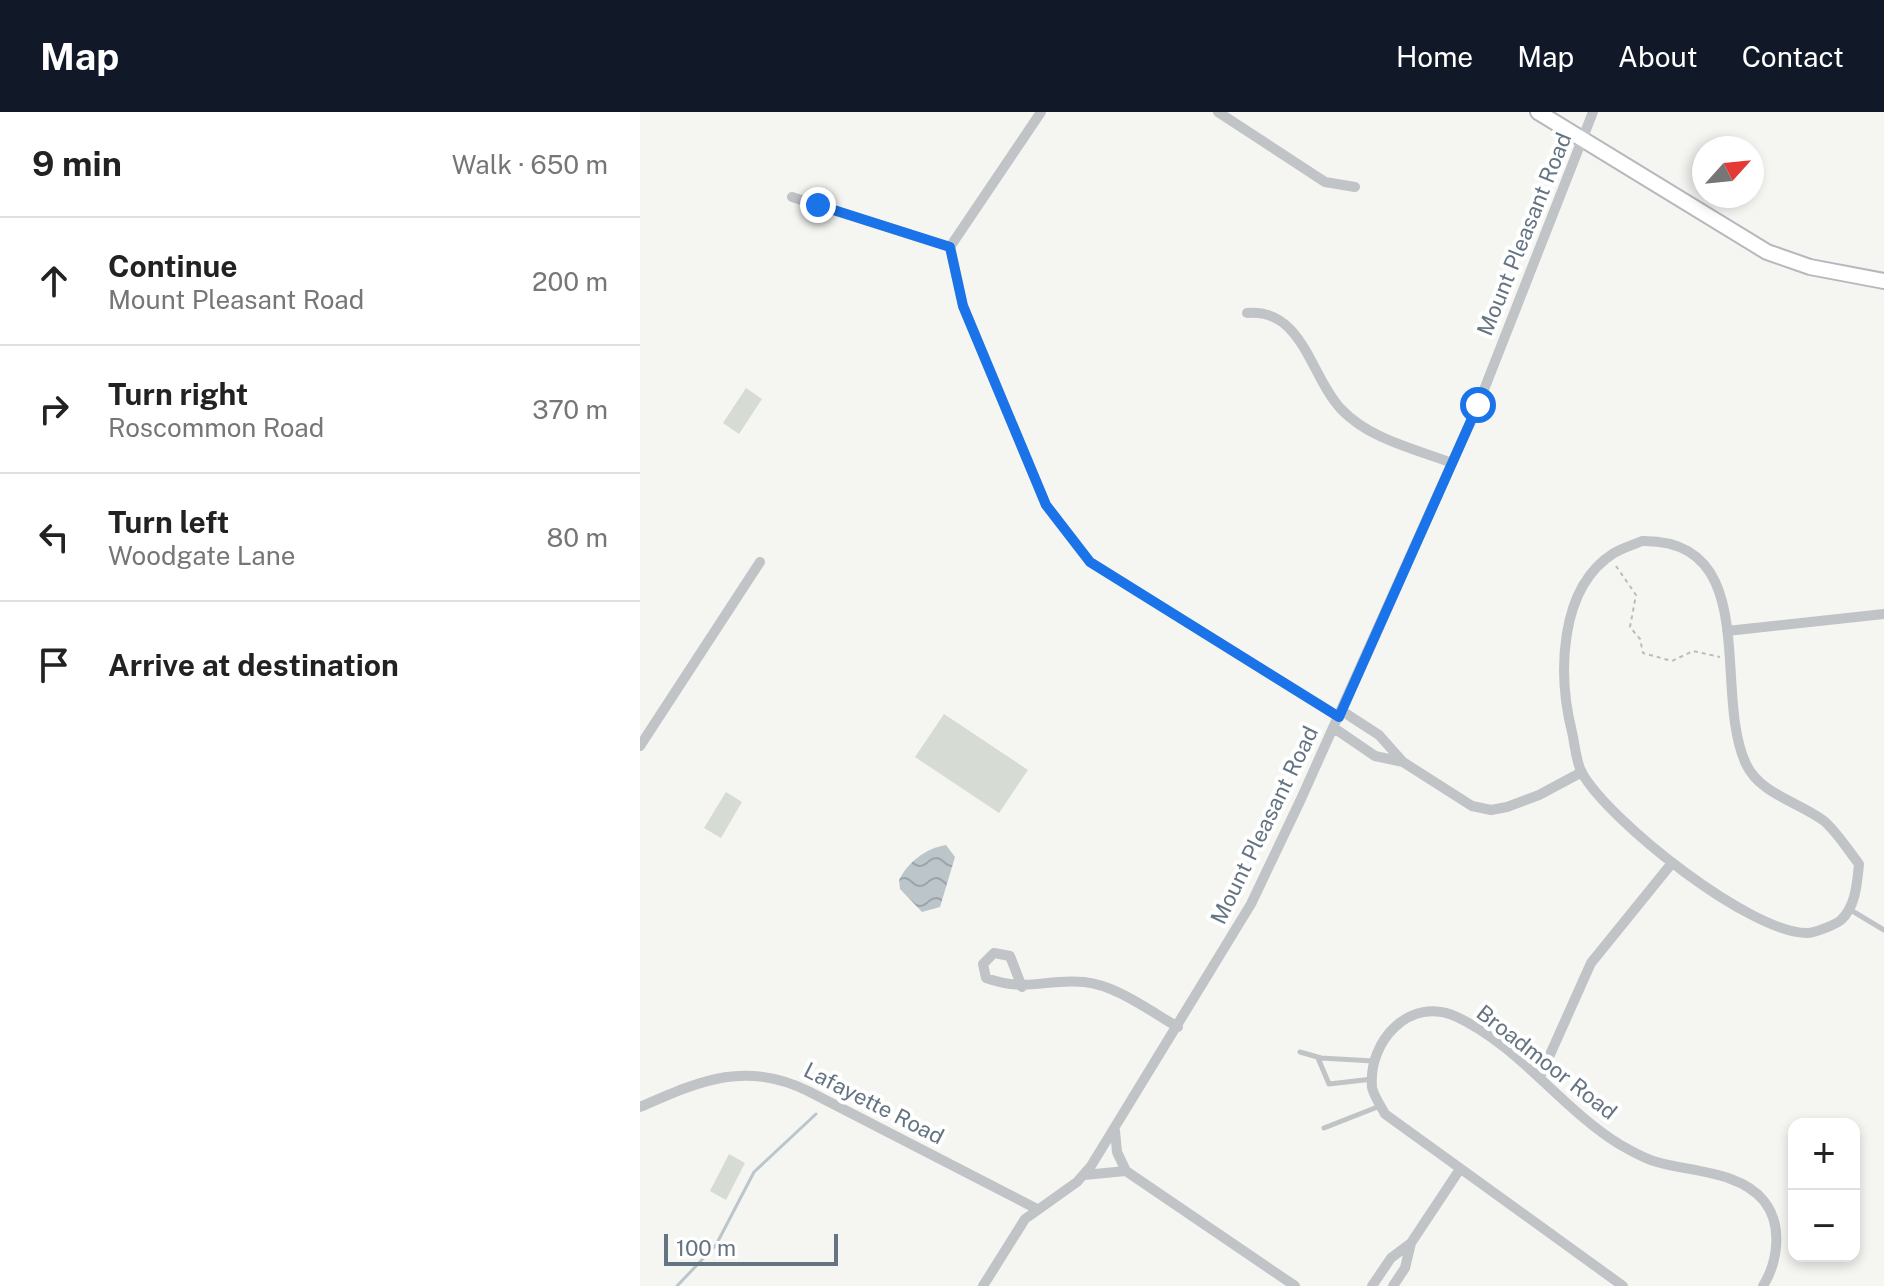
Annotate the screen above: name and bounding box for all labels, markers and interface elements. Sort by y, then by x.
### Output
text: Map [40,34,119,79]
text: Home [1396,40,1473,73]
text: Map [1517,40,1574,73]
text: About [1618,40,1698,73]
text: Contact [1742,40,1844,73]
street label: Mount Pleasant Road [1471,129,1577,339]
north arrow [1692,136,1764,208]
text: 9 min [32,144,122,184]
text: Walk · 650 m [452,149,608,180]
route end [800,187,836,223]
text: Continue [108,248,238,284]
icon: ahead [32,259,76,303]
text: 200 m [532,266,608,297]
text: Mount Pleasant Road [108,284,364,315]
text: Turn right [108,376,248,412]
icon: right [32,387,76,431]
route start [1460,387,1496,423]
text: 370 m [532,394,608,425]
text: Roscommon Road [108,412,324,443]
text: Turn left [108,504,229,540]
icon: left [32,515,76,559]
text: 80 m [547,522,608,553]
text: Woodgate Lane [108,540,295,571]
icon: arrive [32,643,76,687]
text: Arrive at destination [108,647,399,683]
street label: Mount Pleasant Road [1205,722,1323,928]
street label: Broadmoor Road [1472,999,1622,1125]
street label: Lafayette Road [800,1057,948,1149]
map controls [1788,1118,1860,1262]
button: + [1788,1118,1860,1190]
button: − [1788,1190,1860,1262]
scale bar [664,1230,838,1266]
text: 100 m [676,1235,736,1261]

